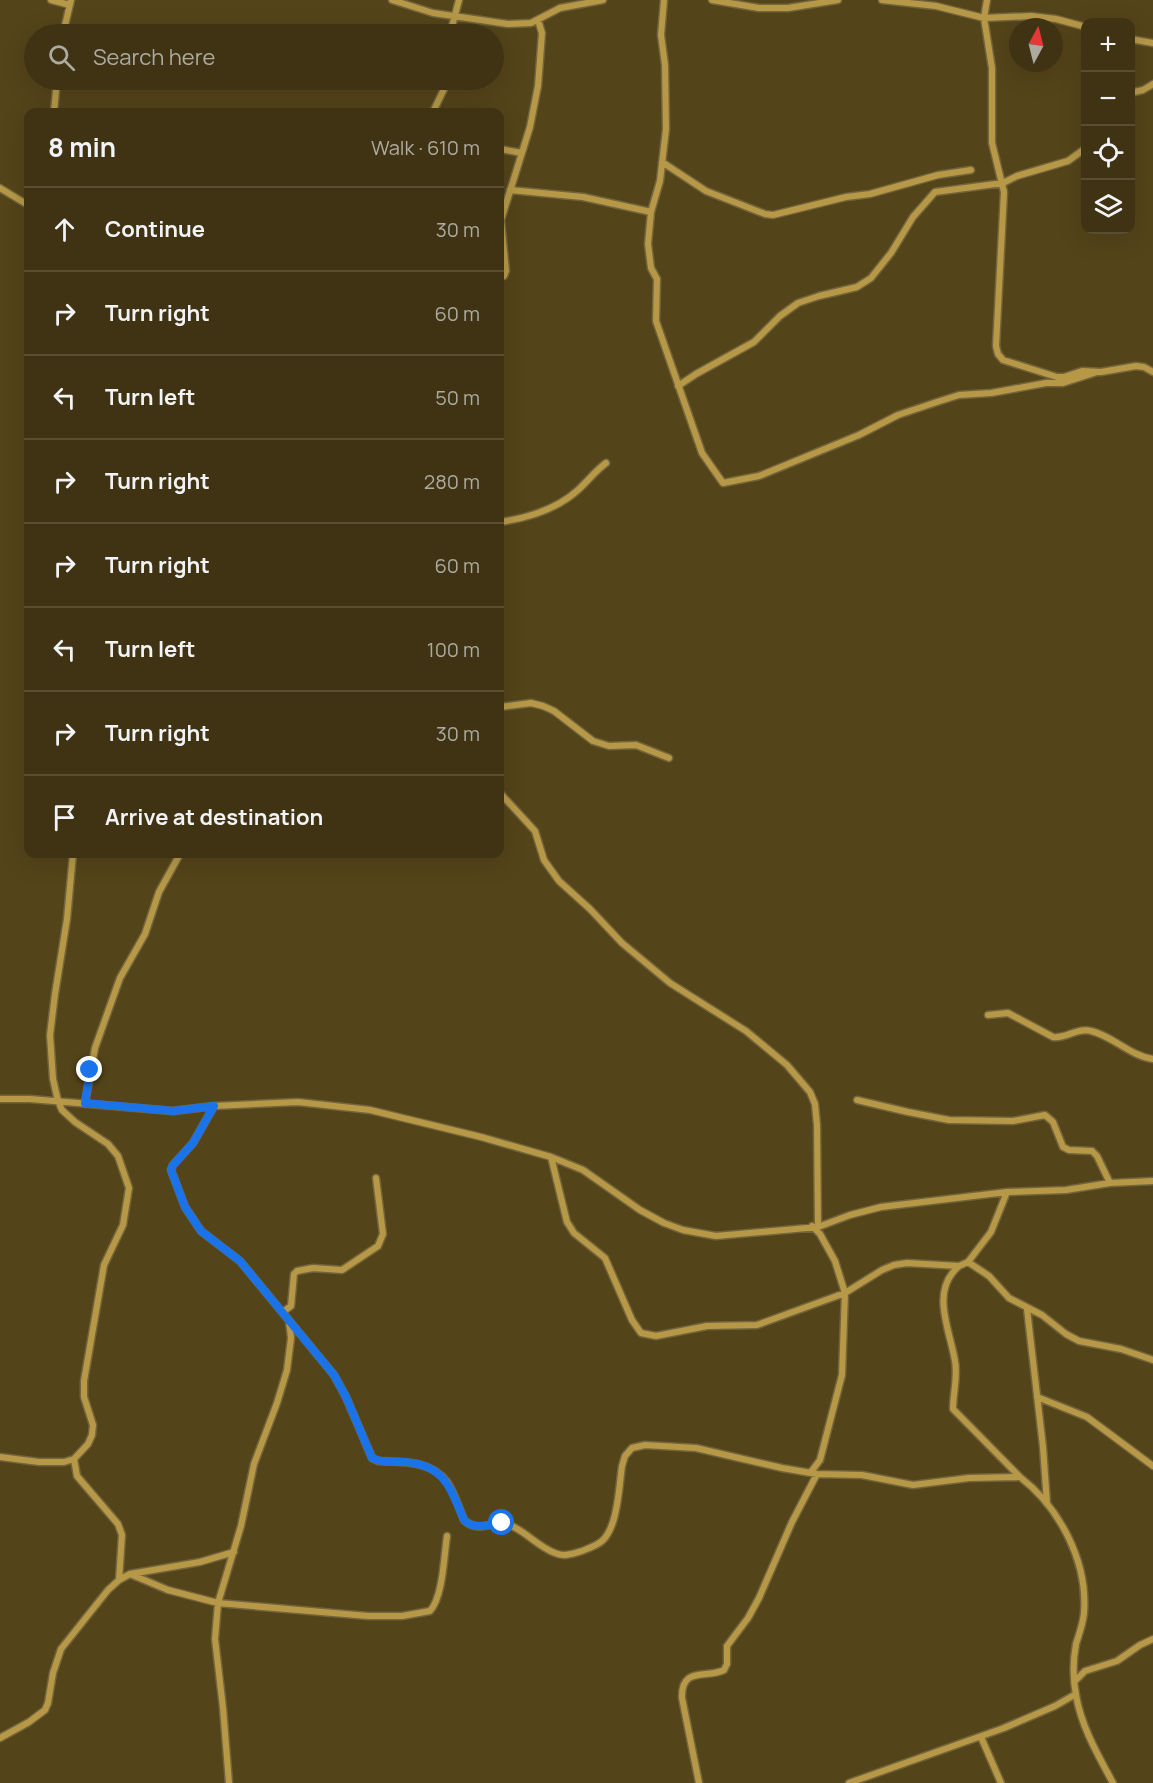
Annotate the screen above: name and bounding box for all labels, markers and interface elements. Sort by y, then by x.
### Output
north arrow [1009,18,1063,72]
map controls [1081,18,1135,234]
button: + [1081,18,1135,72]
search box [24,24,504,90]
icon: search [45,41,78,74]
text: Search here [93,42,215,72]
button: − [1081,72,1135,126]
button: locate [1081,126,1135,180]
text: 8 min [48,129,116,165]
text: Walk · 610 m [371,134,480,161]
button: layers [1081,180,1135,234]
icon: ahead [48,213,81,246]
text: Continue [105,214,205,244]
text: 30 m [436,216,480,243]
icon: right [48,297,81,330]
text: Turn right [105,298,210,328]
text: 60 m [434,300,480,327]
icon: left [48,381,81,414]
text: Turn left [105,382,195,412]
text: 50 m [435,384,480,411]
icon: right [48,465,81,498]
text: Turn right [105,466,210,496]
text: 280 m [424,468,480,495]
icon: right [48,549,81,582]
text: Turn right [105,550,210,580]
text: 60 m [434,552,480,579]
icon: left [48,633,81,666]
text: Turn left [105,634,195,664]
text: 100 m [427,636,480,663]
icon: right [48,717,81,750]
text: Turn right [105,718,210,748]
text: 30 m [436,720,480,747]
icon: arrive [48,801,81,834]
text: Arrive at destination [105,802,323,832]
route end [76,1056,102,1082]
route start [488,1509,514,1535]

